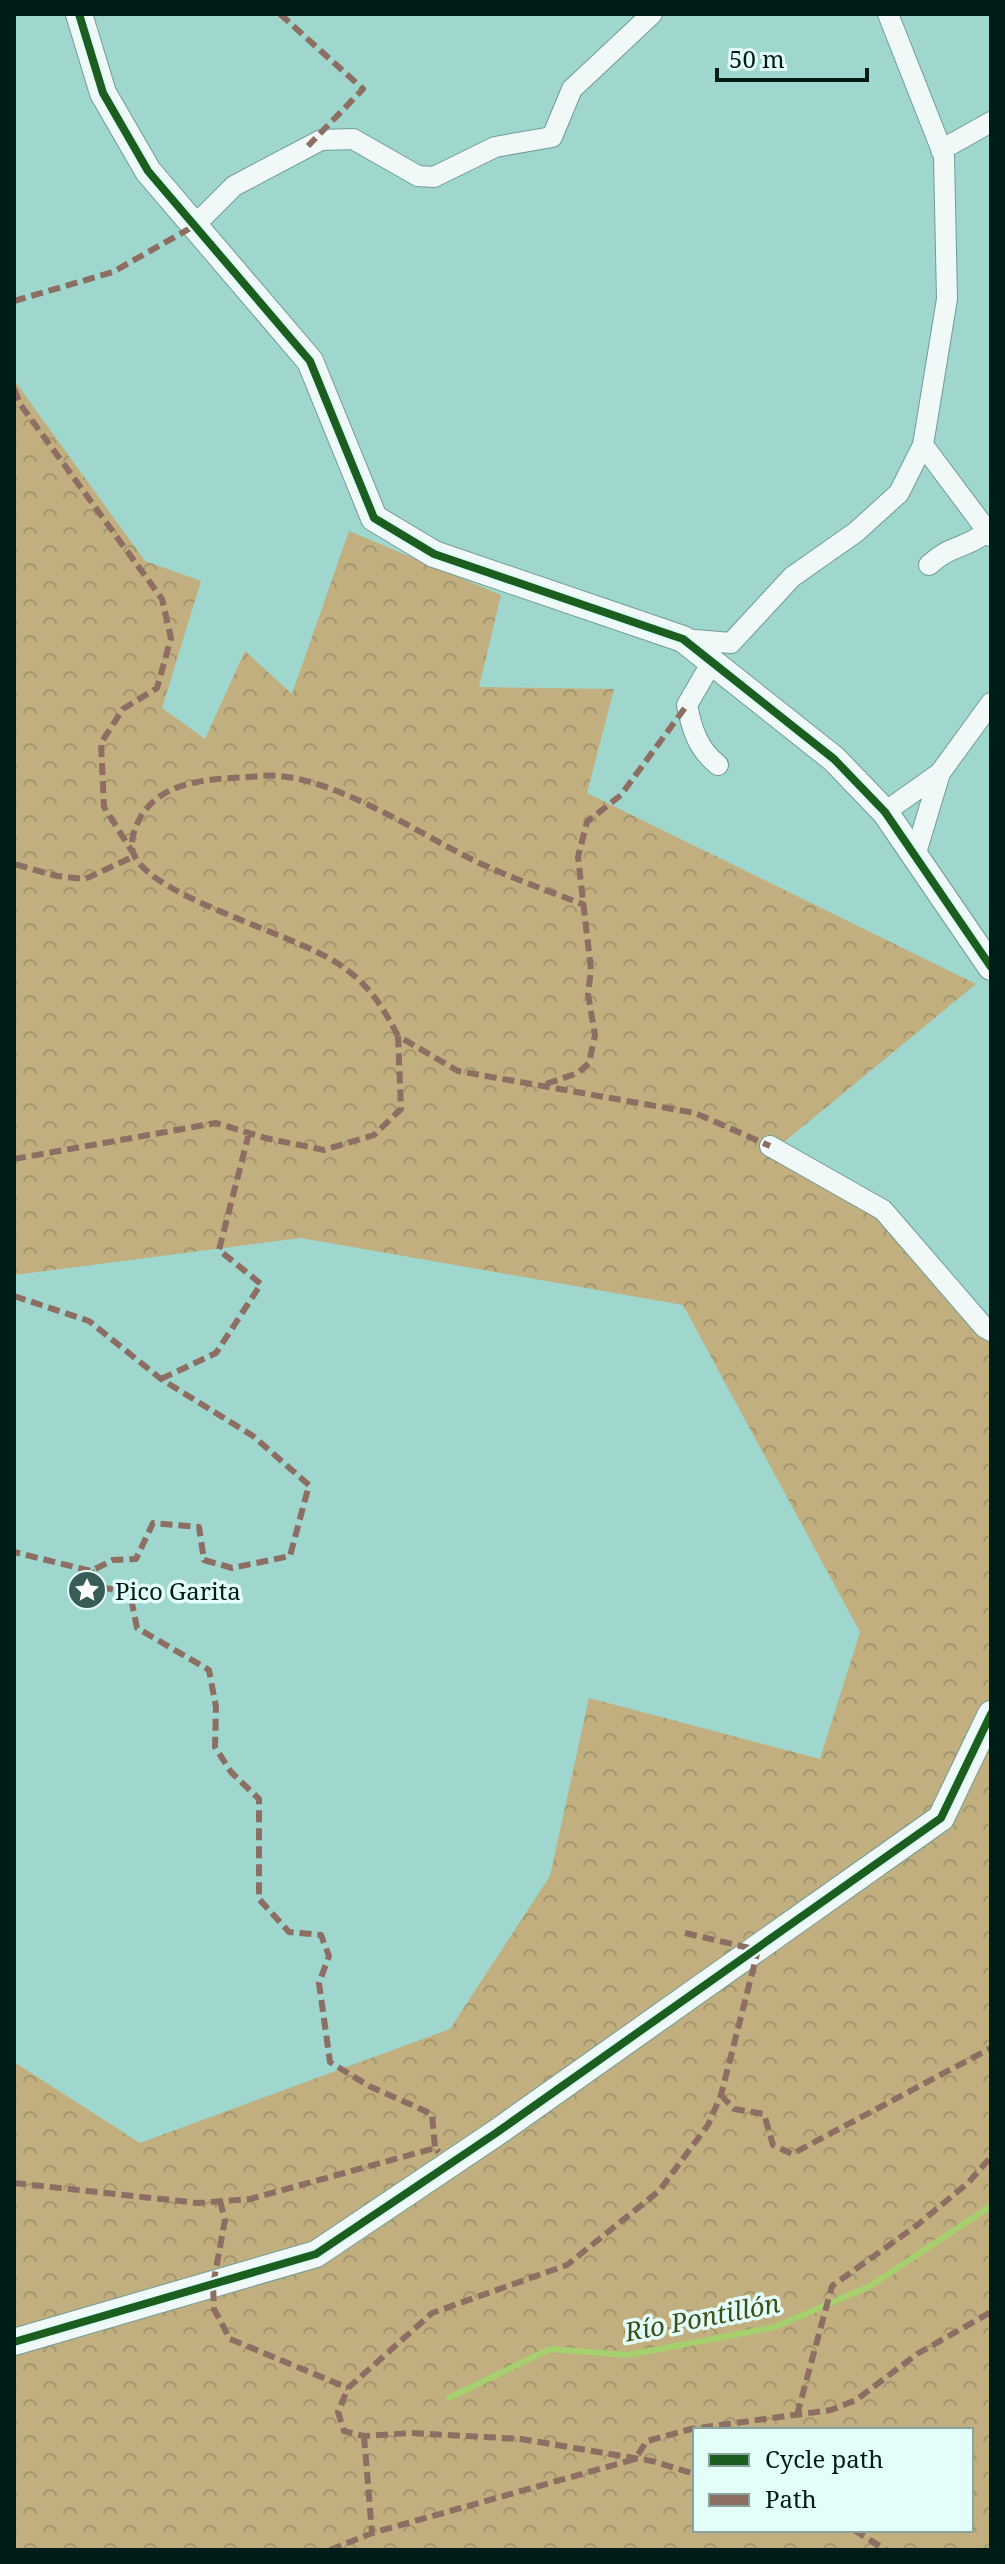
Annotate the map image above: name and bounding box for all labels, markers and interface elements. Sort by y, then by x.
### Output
scale bar [717,32,867,82]
text: 50 m [729,42,785,75]
place icon: Pico Garita [66,1569,108,1611]
place label: Pico Garita [115,1574,241,1607]
water label: Río Pontillón [620,2284,783,2350]
legend [693,2428,973,2532]
text: Cycle path [765,2442,884,2475]
text: Path [765,2482,817,2515]

